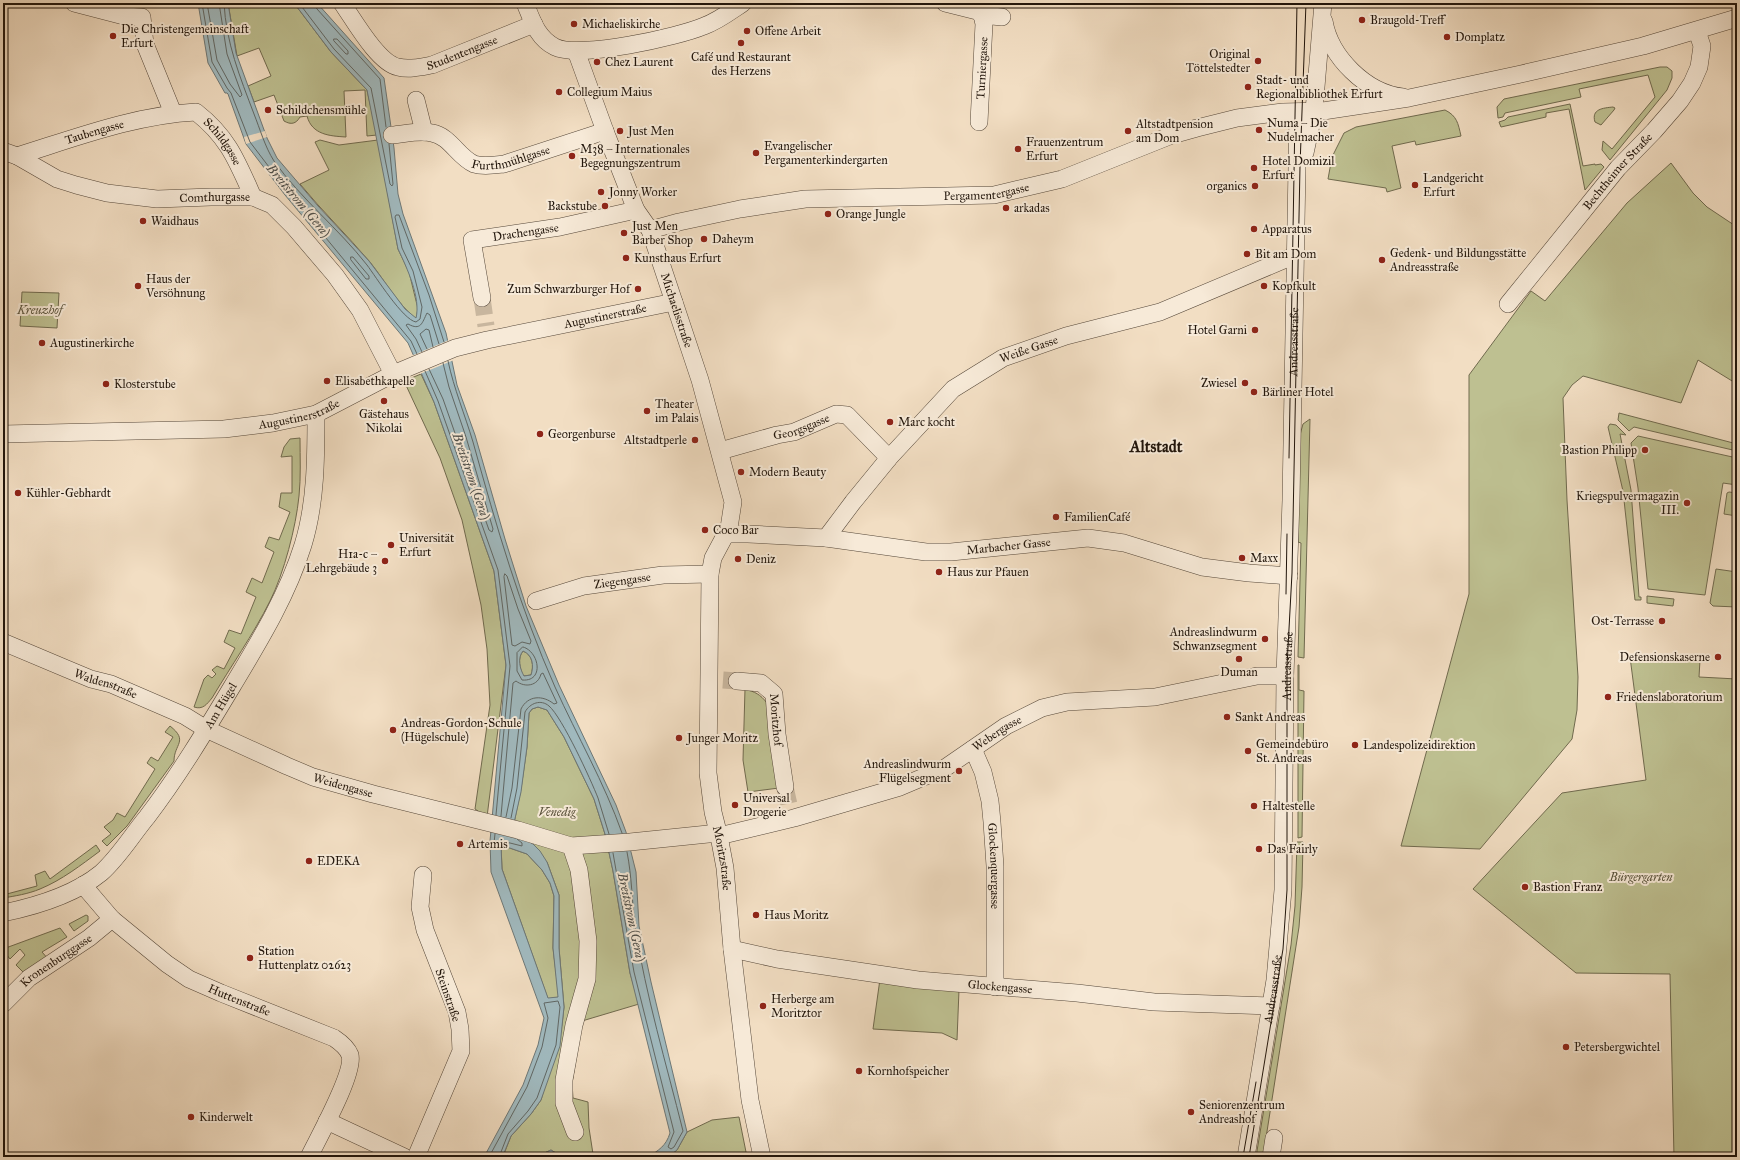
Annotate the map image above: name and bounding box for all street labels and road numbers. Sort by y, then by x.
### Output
street label: Studentengasse [425,32,499,73]
street label: Turniergasse [973,36,992,100]
street label: Schildgasse [201,115,244,167]
street label: Taubengasse [63,117,125,147]
street label: Bechtheimer Straße [1580,130,1655,213]
street label: Furthmühlgasse [470,142,552,173]
street label: Pergamentergasse [943,180,1031,204]
street label: Comthurgasse [179,190,250,205]
street label: Drachengasse [492,220,560,244]
street label: Michaelisstraße [658,271,696,349]
street label: Augustinerstraße [562,301,648,331]
street label: Andreasstraße [1286,307,1301,377]
street label: Weiße Gasse [998,332,1060,366]
street label: Augustinerstraße [257,396,342,432]
street label: Georgsgasse [772,411,832,443]
street label: Marbacher Gasse [966,535,1051,557]
street label: Ziegengasse [593,570,652,592]
street label: Andreasstraße [1280,631,1296,701]
street label: Waldenstraße [72,666,139,702]
street label: Am Hügel [201,679,240,732]
street label: Moritzhof [767,693,786,749]
street label: Webergasse [970,712,1024,754]
street label: Weidengasse [312,770,374,801]
street label: Glockenquergasse [985,822,1002,909]
street label: Moritzstraße [710,824,734,891]
street label: Kronenburggasse [17,931,95,990]
street label: Andreasstraße [1261,954,1284,1025]
street label: Steinstraße [432,967,464,1023]
street label: Glockengasse [967,977,1033,996]
street label: Huttenstraße [206,981,273,1019]

